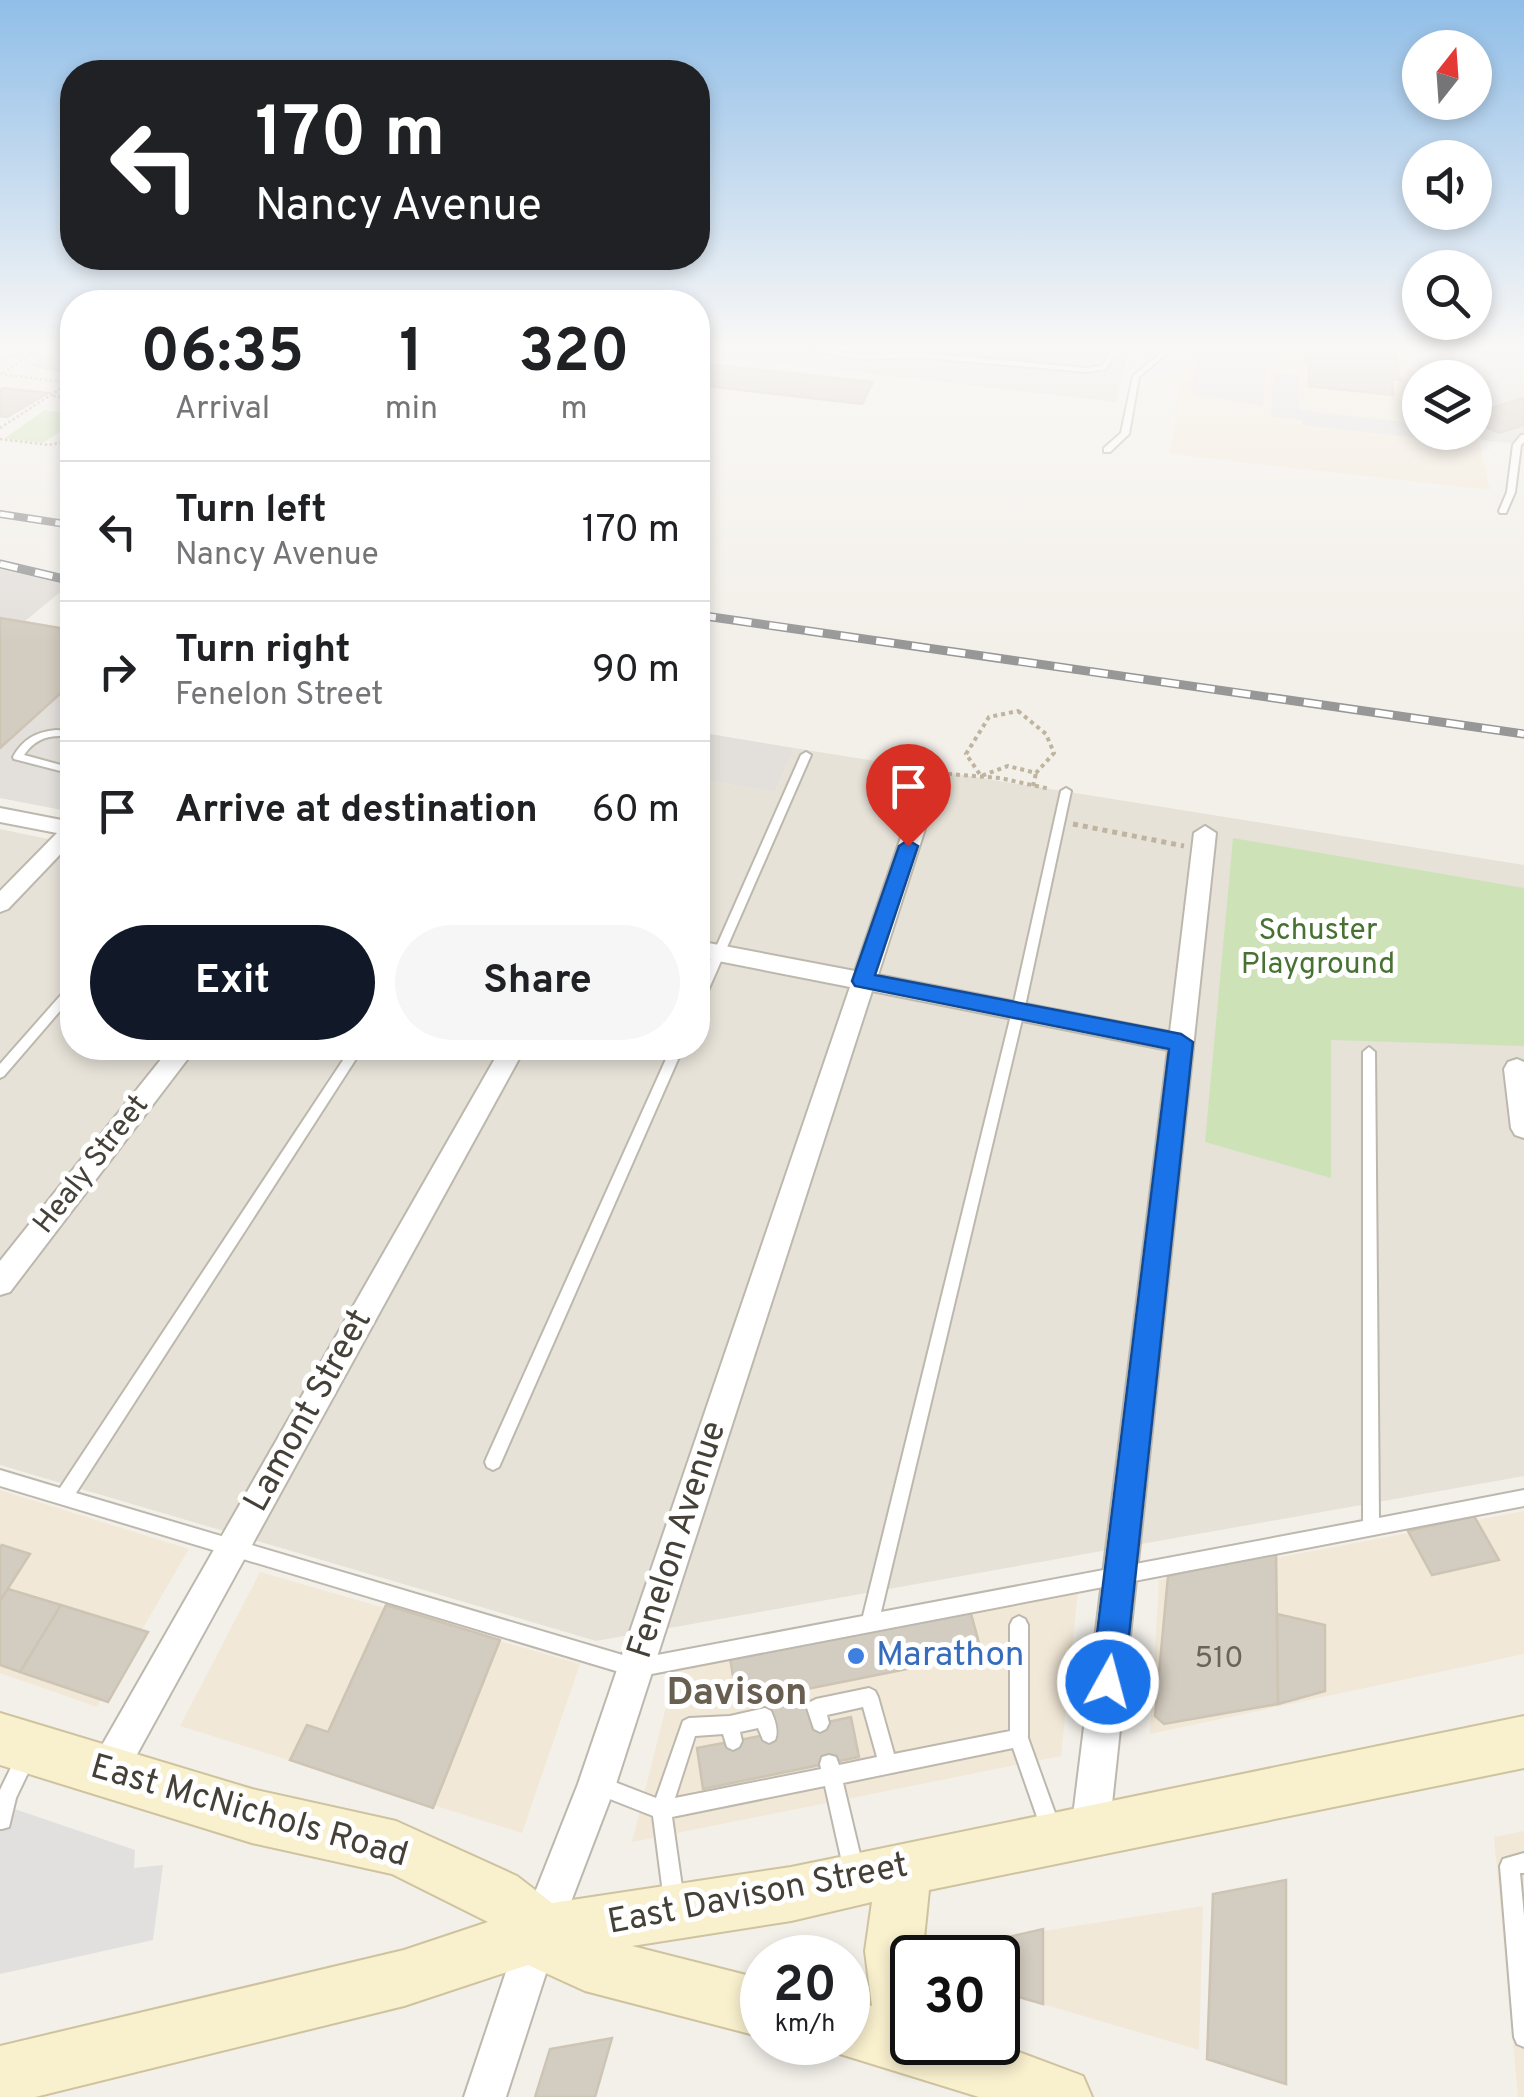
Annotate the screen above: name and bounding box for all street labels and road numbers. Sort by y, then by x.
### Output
street label: Healy Street [26,1088,158,1242]
street label: Lamont Street [235,1302,383,1520]
street label: Fenelon Avenue [619,1416,737,1664]
street label: East McNichols Road [85,1746,413,1878]
street label: East Davison Street [604,1844,912,1946]

